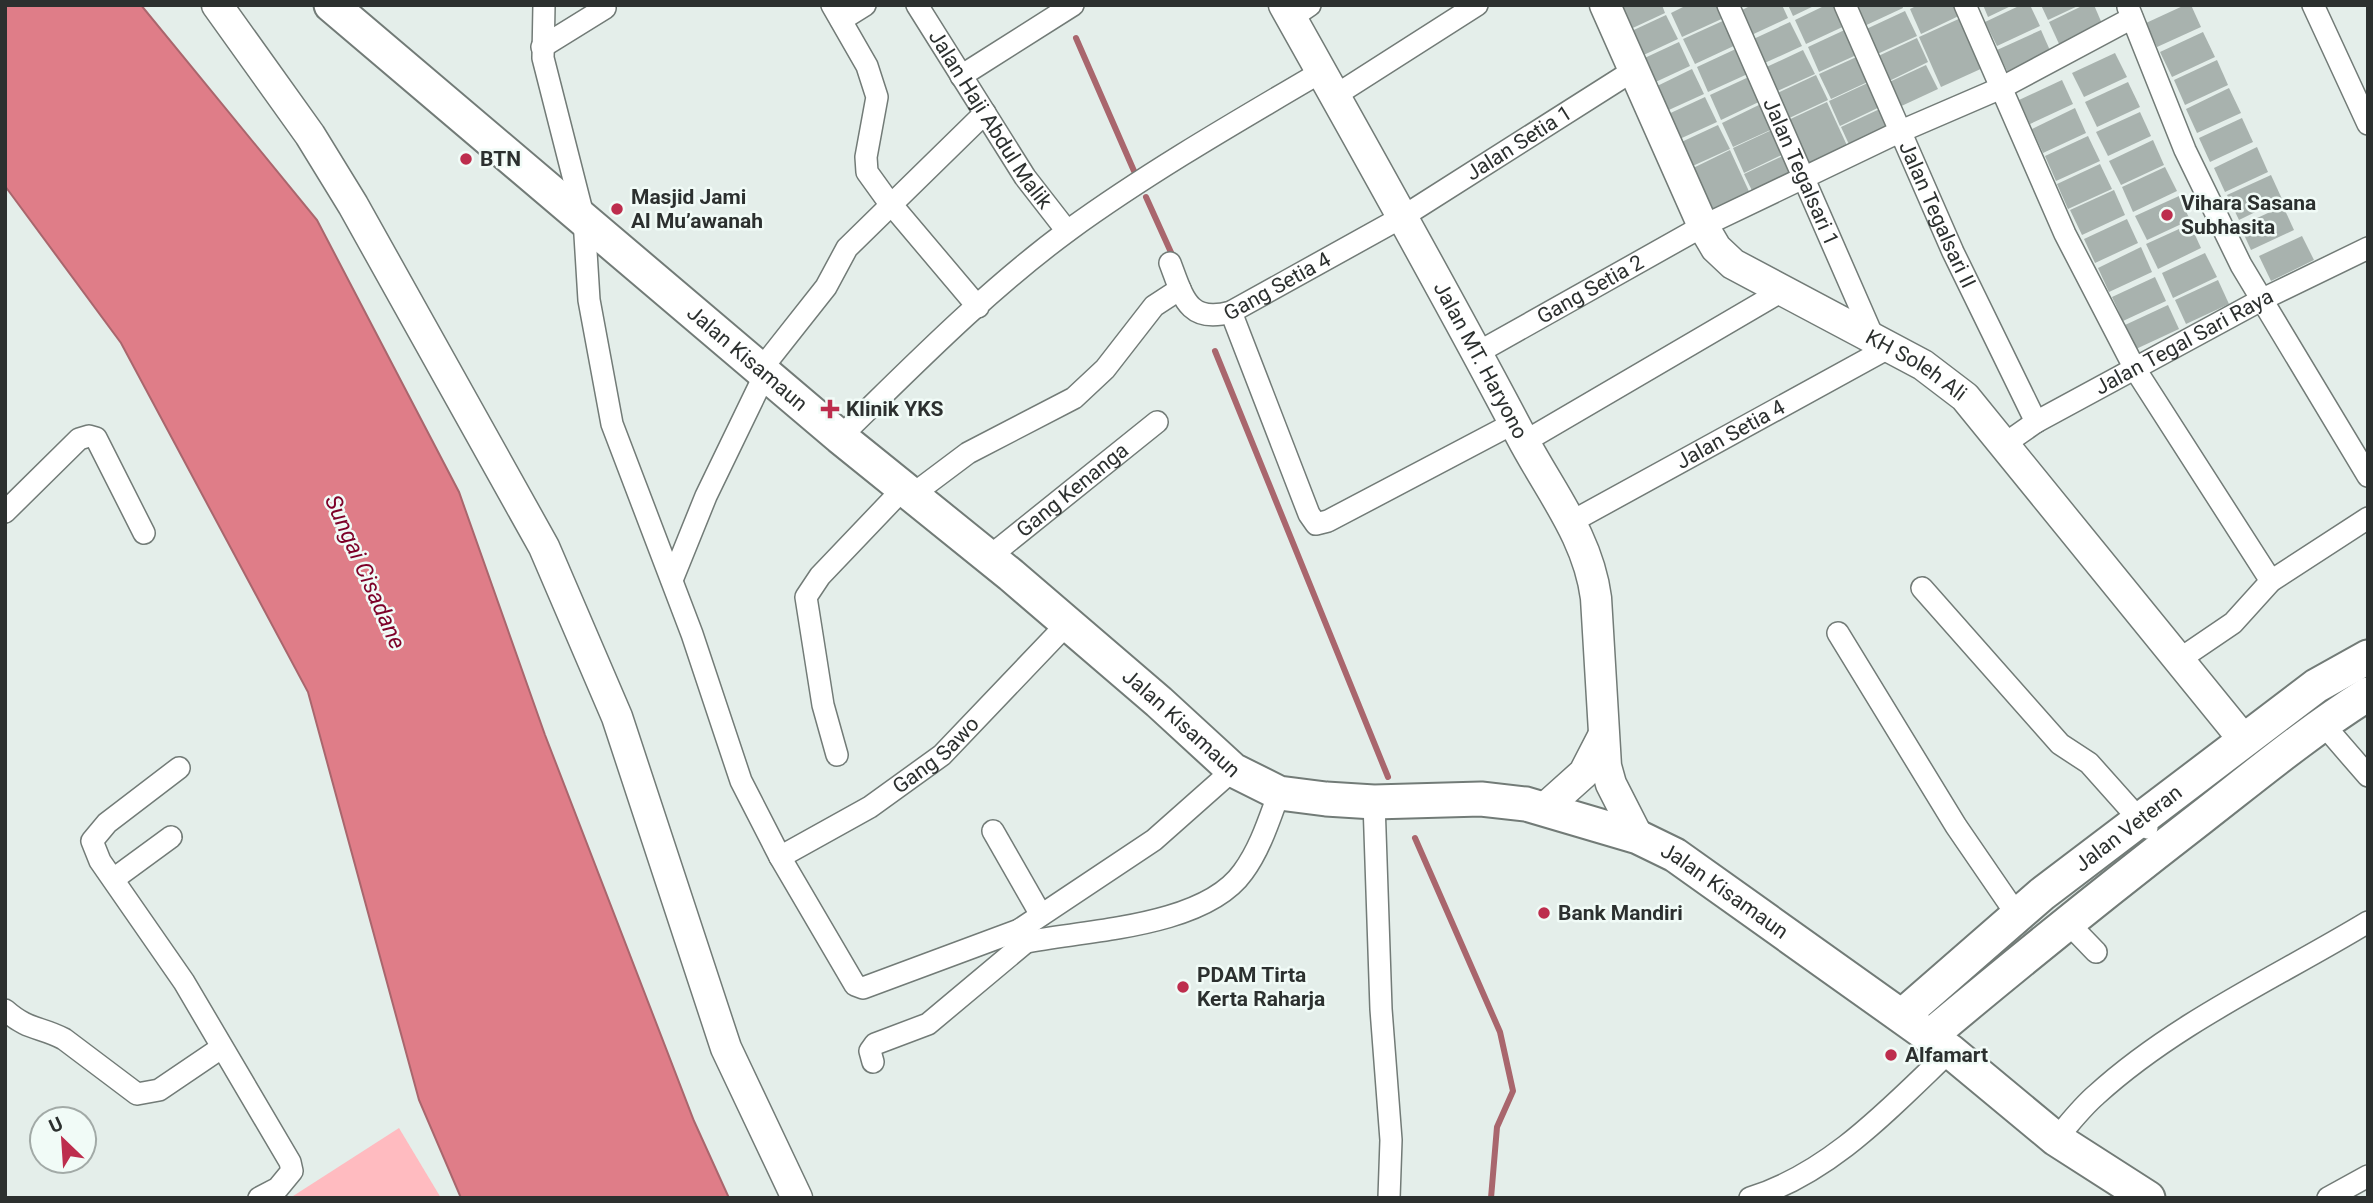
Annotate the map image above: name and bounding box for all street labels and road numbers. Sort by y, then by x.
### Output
street label: Jalan Haji Abdul Malik [924,26,1057,214]
street label: Jalan Tegalsari 1 [1758,94,1844,249]
street label: Jalan Setia 1 [1462,101,1576,186]
street label: Jalan Tegalsari II [1894,138,1981,292]
street label: Gang Setia 4 [1220,247,1335,326]
street label: Gang Setia 2 [1533,250,1648,329]
street label: Jalan MT. Haryono [1429,278,1532,443]
street label: Jalan Tegal Sari Raya [2091,284,2277,400]
street label: Jalan Kisamaun [682,301,812,416]
street label: KH Soleh Ali [1862,325,1971,406]
street label: Jalan Setia 4 [1672,395,1789,474]
street label: Gang Kenanga [1012,438,1133,542]
street label: Jalan Kisamaun [1118,664,1245,782]
street label: Gang Sawo [888,712,984,799]
street label: Jalan Veteran [2070,780,2187,877]
street label: Jalan Kisamaun [1657,838,1793,944]

